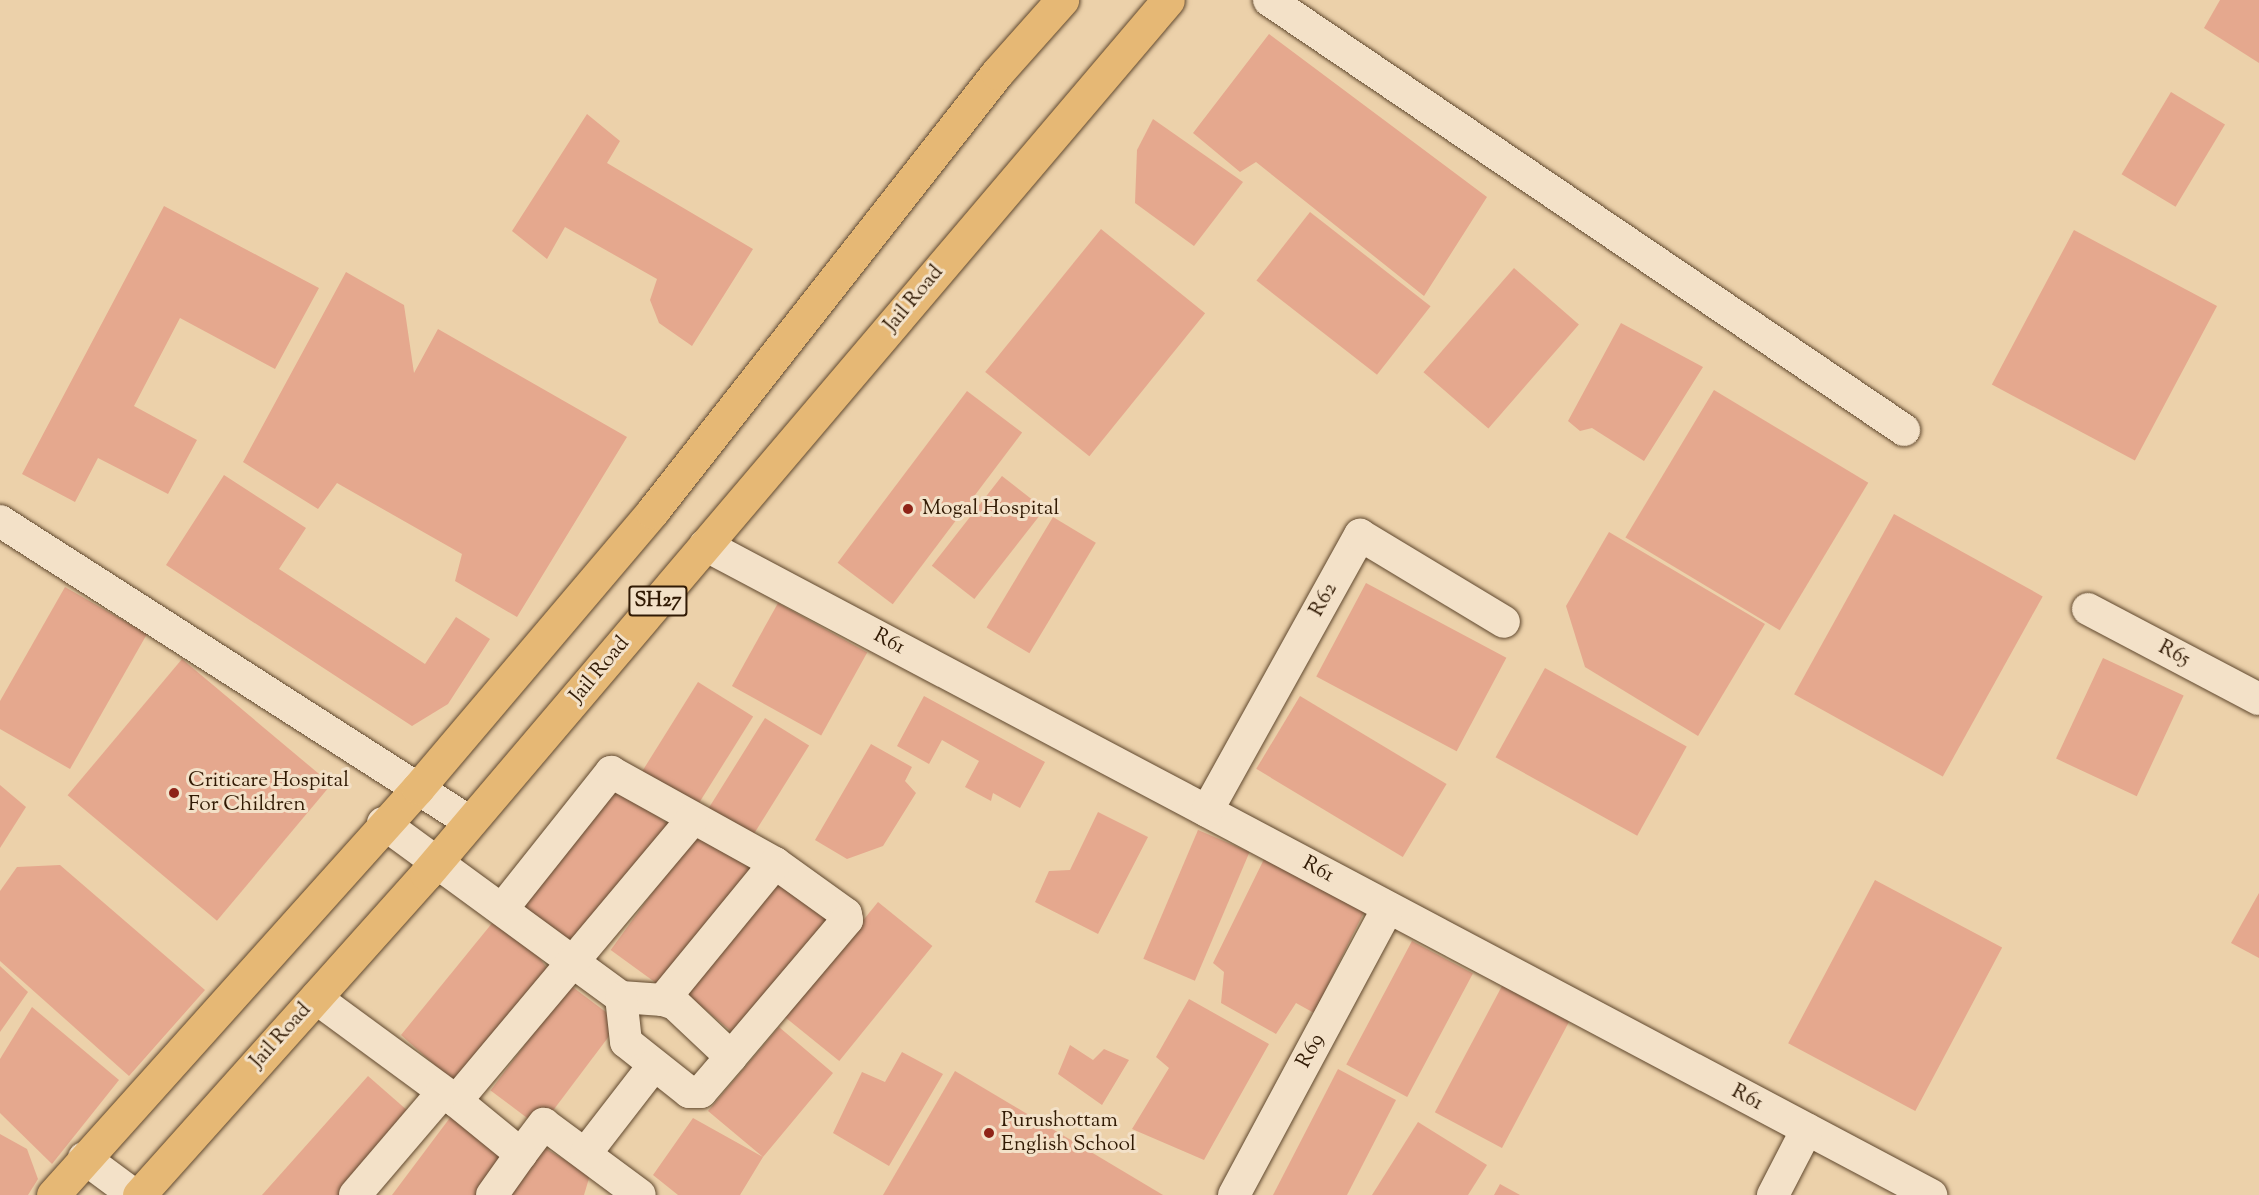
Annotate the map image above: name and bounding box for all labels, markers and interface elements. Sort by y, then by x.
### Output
street label: Jail Road [879,261,949,337]
place label: Mogal Hospital [922,496,1059,522]
marker: Mogal Hospital [899,500,917,518]
street label: R62 [1305,579,1343,621]
road number: SH27 [628,584,688,618]
street label: R61 [869,623,909,661]
street label: Jail Road [565,632,635,708]
street label: R65 [2154,635,2194,673]
place label: Criticare Hospital For Children [188,768,349,818]
marker: Criticare Hospital For Children [165,784,183,802]
street label: R61 [1298,851,1338,889]
street label: Jail Road [245,998,317,1074]
street label: R69 [1292,1030,1330,1072]
street label: R61 [1727,1079,1767,1117]
place label: Purushottam English School [1001,1108,1136,1158]
marker: Purushottam English School [982,1126,996,1140]

